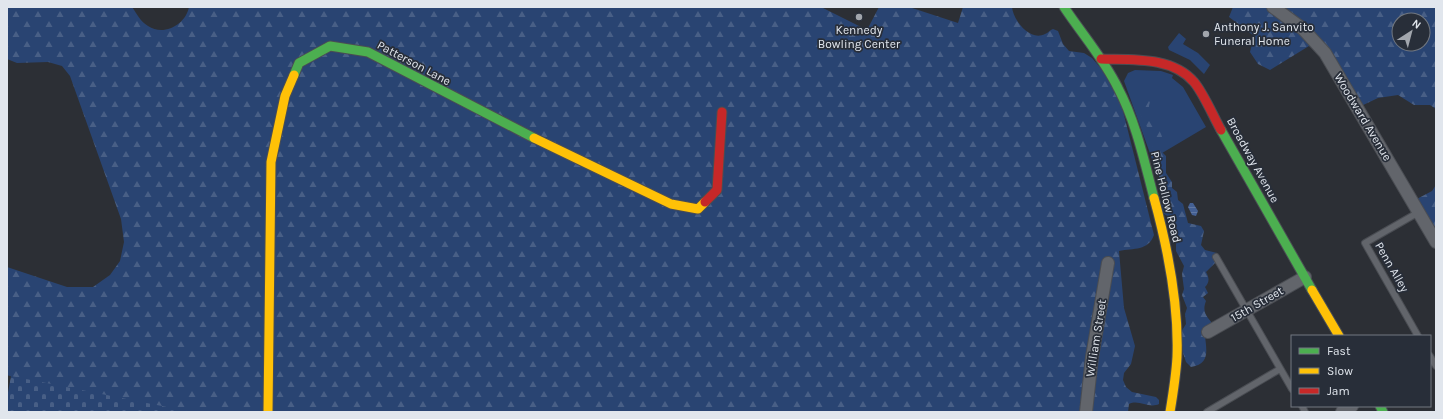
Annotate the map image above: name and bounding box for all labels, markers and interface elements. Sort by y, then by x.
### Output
marker: Kennedy Bowling Center [854,12,864,22]
north arrow [1391,12,1431,52]
text: N [1410,17,1424,32]
place label: Anthony J. Sanvito Funeral Home [1214,20,1314,48]
place label: Kennedy Bowling Center [818,23,901,51]
marker: Anthony J. Sanvito Funeral Home [1201,29,1211,39]
street label: Patterson Lane [375,38,453,88]
street label: Woodward Avenue [1331,71,1395,163]
street label: Broadway Avenue [1224,115,1282,205]
street label: Pine Hollow Road [1148,150,1184,244]
street label: Penn Alley [1372,239,1412,295]
street label: 15th Street [1228,283,1286,325]
street label: William Street [1083,298,1109,378]
legend [1291,335,1431,407]
text: Fast [1327,344,1351,358]
text: Slow [1327,364,1353,378]
text: Jam [1327,384,1350,398]

